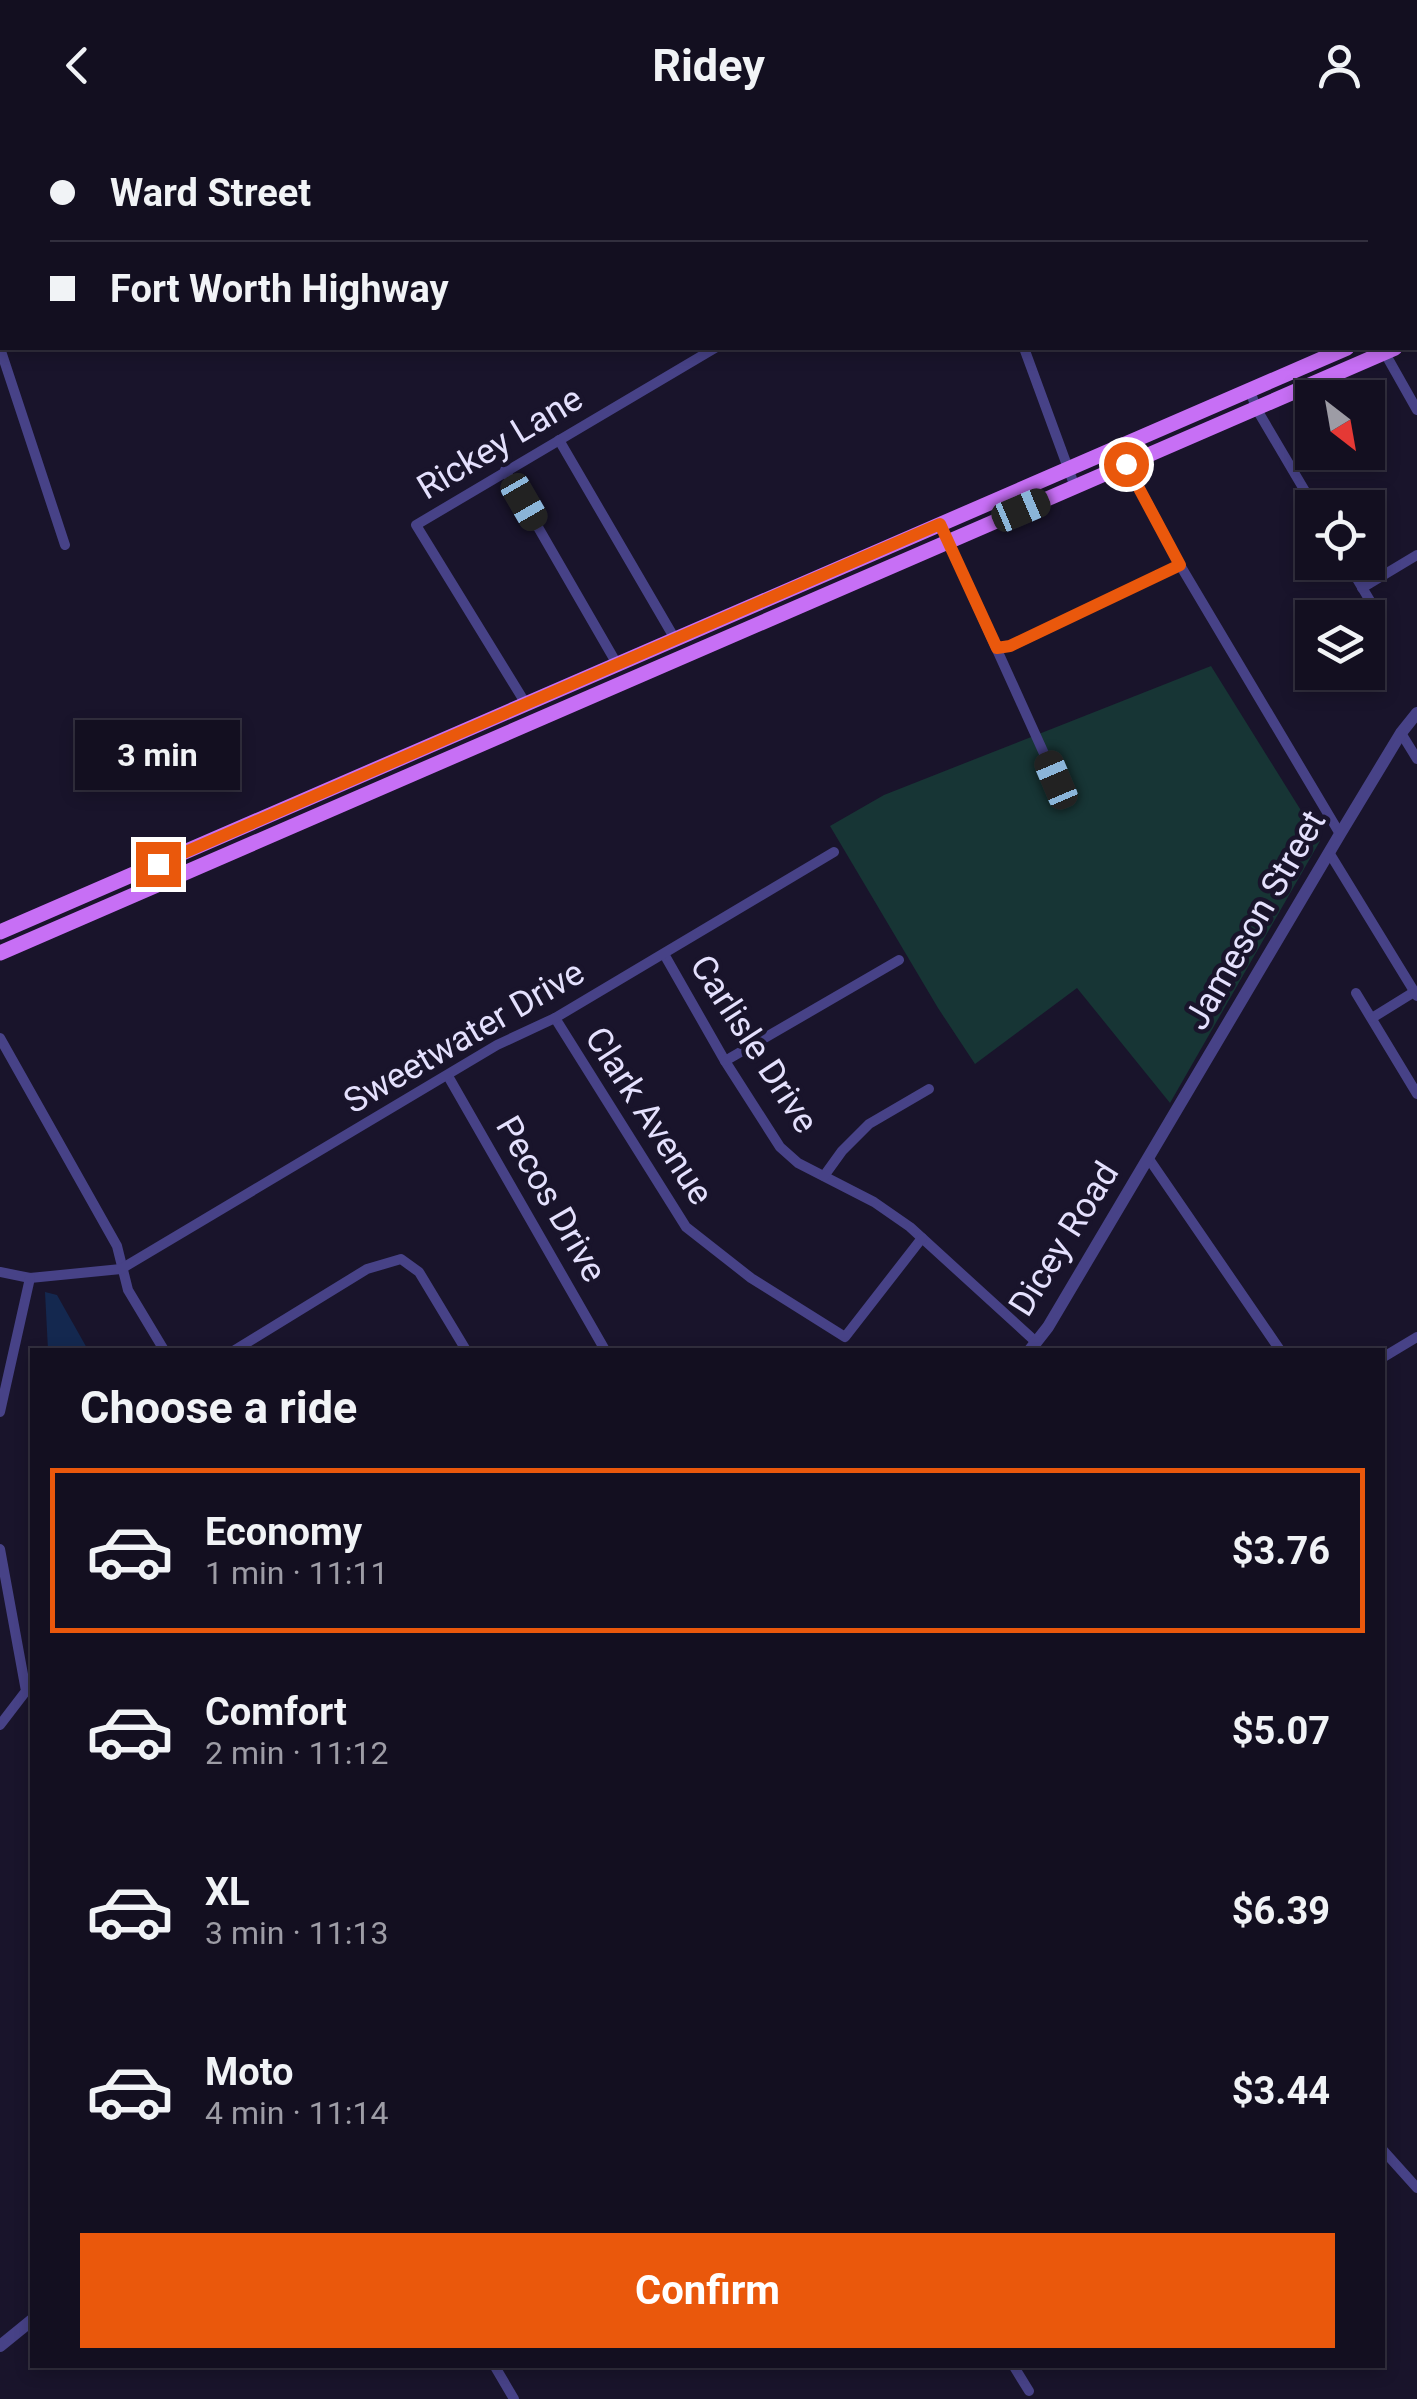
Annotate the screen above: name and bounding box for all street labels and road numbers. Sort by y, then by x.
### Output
street label: Rickey Lane [410,378,590,508]
street label: Jameson Street [1176,803,1334,1037]
street label: Carlisle Drive [681,948,827,1140]
street label: Sweetwater Drive [337,952,591,1122]
street label: Clark Avenue [577,1020,721,1212]
street label: Pecos Drive [487,1109,615,1289]
street label: Dicey Road [1001,1154,1127,1324]

